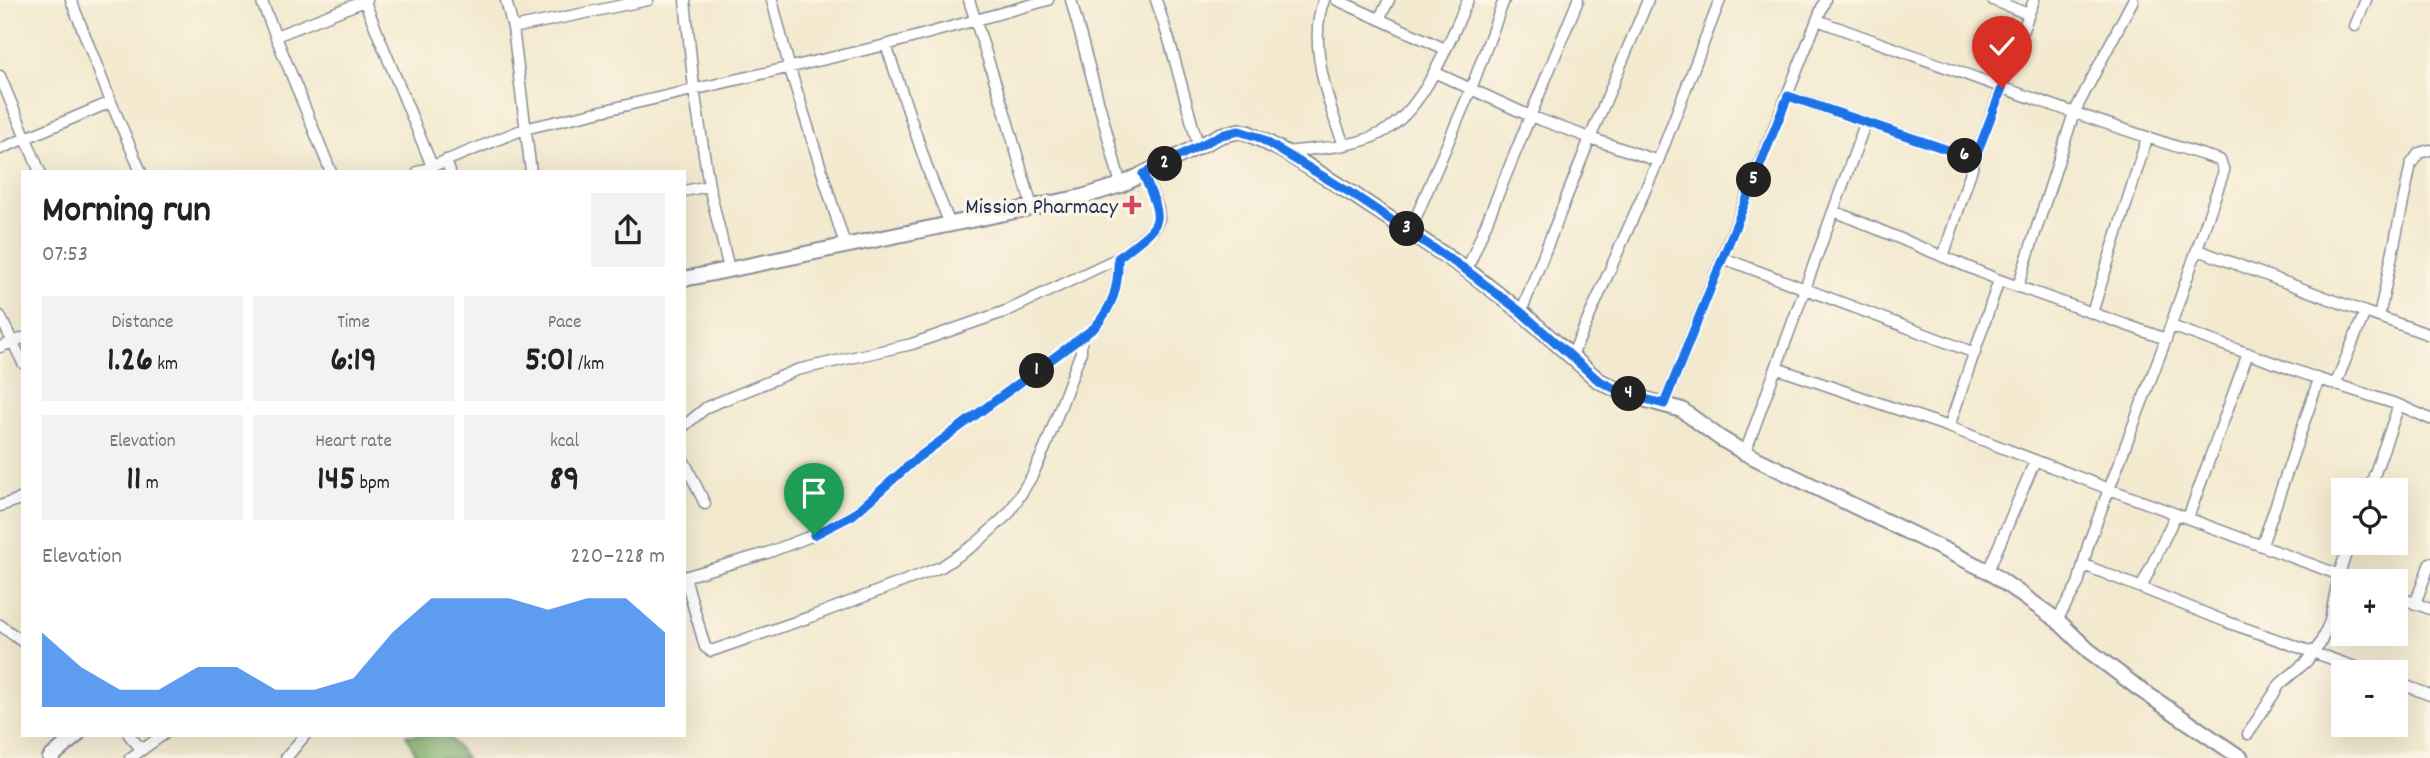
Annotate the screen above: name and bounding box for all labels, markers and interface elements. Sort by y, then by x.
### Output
pin [1972,16,2032,88]
icon: check [1983,27,2021,65]
pin: 6 [1948,138,1982,174]
text: 6 [1960,142,1969,169]
pin: 2 [1148,146,1182,182]
text: 2 [1160,150,1169,177]
pin: 5 [1736,162,1772,198]
text: 5 [1749,166,1758,193]
text: Morning run [42,185,211,240]
place label: Mission Pharmacy [965,192,1119,225]
button: share [591,193,665,267]
marker: Mission Pharmacy [1124,197,1140,213]
pin: 3 [1390,212,1424,246]
text: 3 [1402,215,1411,242]
text: 07:53 [42,239,88,272]
text: Distance [112,310,173,337]
text: Time [337,310,370,337]
text: Pace [548,310,581,337]
text: 1.26 [107,337,153,387]
text: 6:19 [330,337,377,387]
text: 5:01 [525,337,574,387]
text: km [153,352,178,379]
text: /km [574,352,604,379]
pin: 1 [1020,354,1054,388]
text: 1 [1034,357,1039,384]
pin: 4 [1612,376,1646,412]
text: 4 [1625,380,1632,407]
text: Elevation [109,429,176,456]
text: Heart rate [315,429,392,456]
text: kcal [550,429,579,456]
text: 11 [126,456,141,506]
text: 145 [317,456,356,506]
text: 89 [549,456,580,506]
pin [784,463,844,535]
text: m [141,471,159,498]
text: bpm [356,471,390,498]
icon: arrive [795,474,833,512]
map controls [2331,478,2408,737]
button: locate [2331,478,2408,555]
text: Elevation [42,541,122,574]
text: 220–228 m [571,541,665,574]
button: + [2331,569,2408,646]
button: − [2331,660,2408,737]

